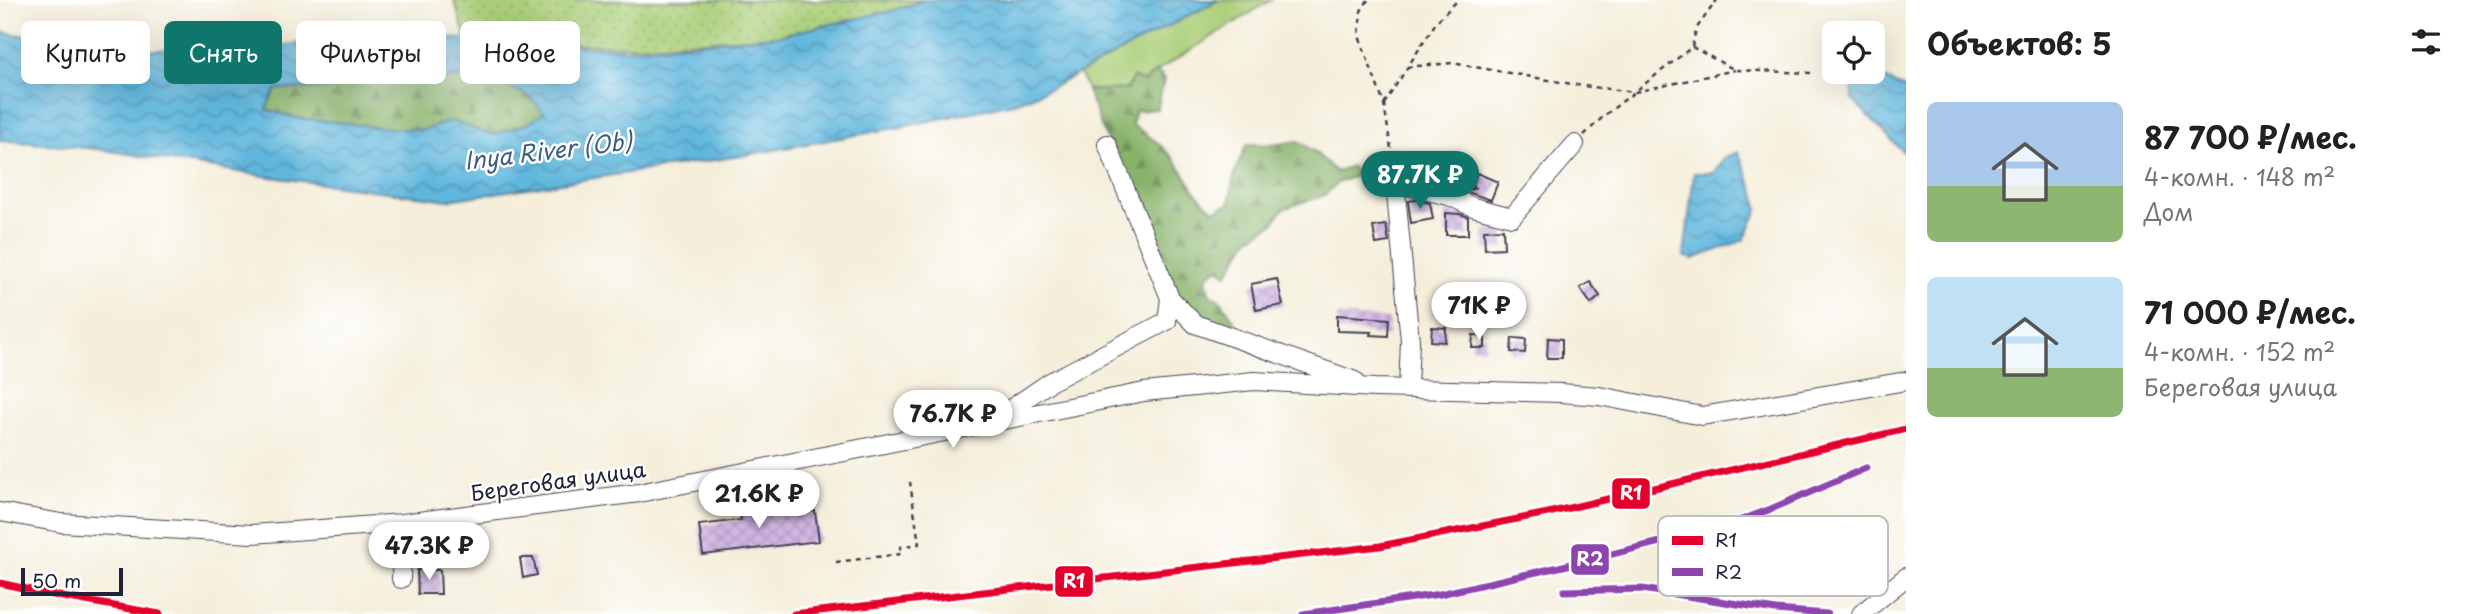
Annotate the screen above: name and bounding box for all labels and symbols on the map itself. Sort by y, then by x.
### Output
water label: Inya River (Ob) [462,122,636,178]
pin: 87.7K ₽ [1355,152,1485,211]
pin: 71K ₽ [1430,282,1528,342]
pin: 76.7K ₽ [888,391,1018,450]
street label: Береговая улица [469,452,648,508]
pin: 21.6K ₽ [694,470,824,530]
line badge: R1 [1611,477,1651,510]
text: R1 [1620,478,1642,506]
legend [1658,516,1888,596]
pin: 47.3K ₽ [364,522,494,582]
text: R1 [1715,525,1737,553]
line badge: R2 [1570,543,1610,576]
text: R2 [1576,544,1604,572]
text: R2 [1715,557,1742,585]
scale bar [21,565,122,597]
line badge: R1 [1054,565,1094,598]
text: R1 [1063,566,1085,594]

